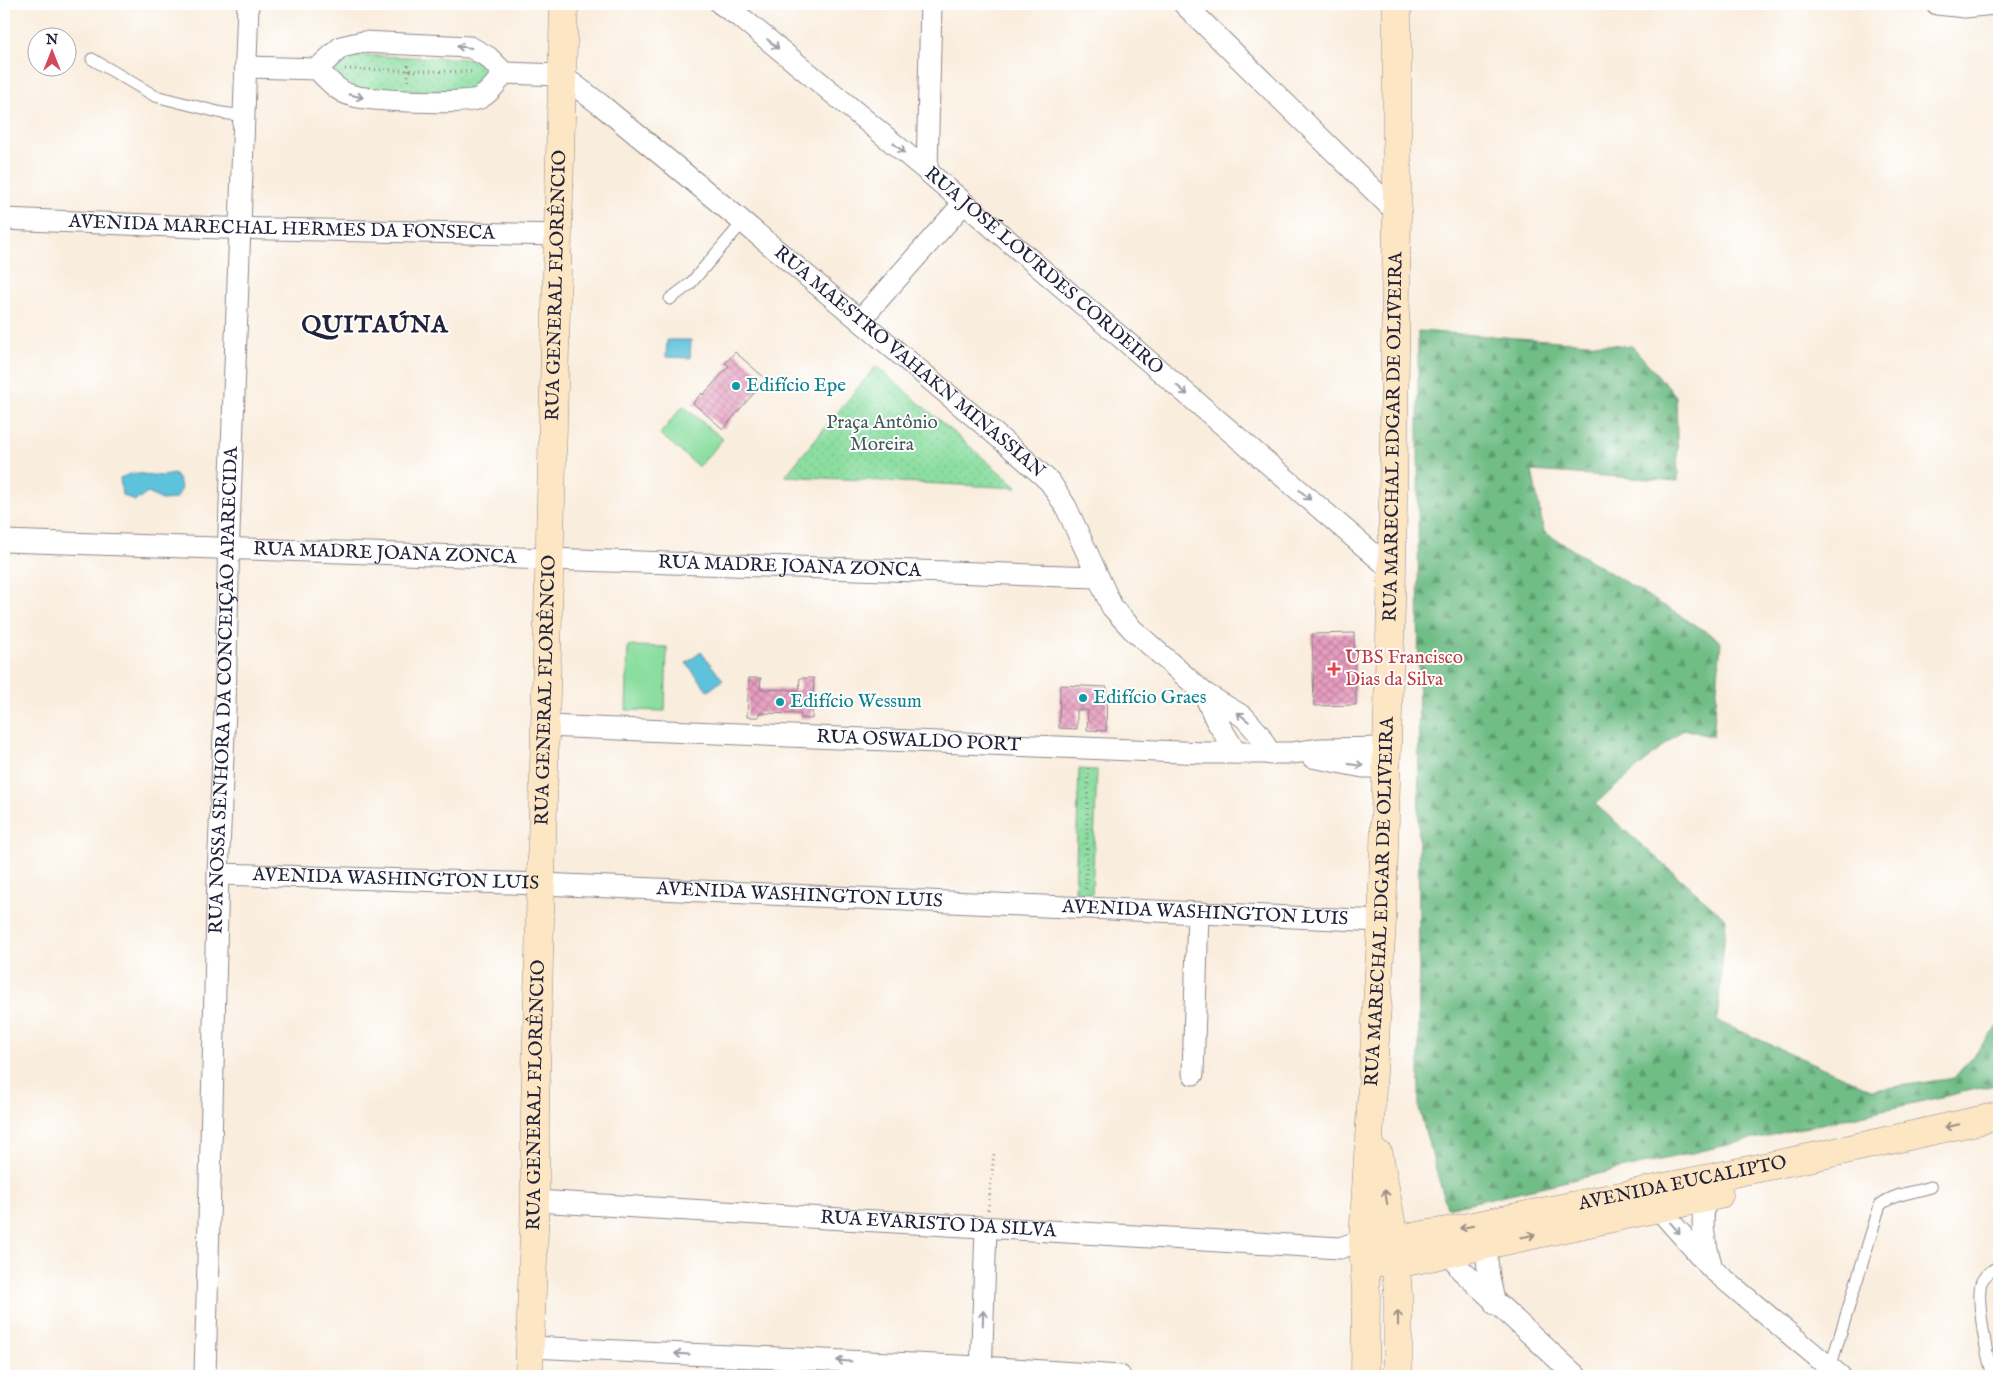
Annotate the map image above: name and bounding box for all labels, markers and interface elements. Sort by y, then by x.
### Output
north arrow [28,28,78,78]
text: N [45,31,58,49]
one-way arrow [767,39,780,50]
one-way arrow [457,42,473,52]
one-way arrow [347,92,363,101]
one-way arrow [892,142,905,153]
street label: RUA GENERAL FLORÊNCIO [541,149,572,421]
street label: RUA JOSÉ LOURDES CORDEIRO [919,162,1168,381]
street label: AVENIDA MARECHAL HERMES DA FONSECA [67,210,496,246]
street label: RUA MAESTRO VAHAKN MINASSIAN [769,241,1050,483]
street label: RUA MARECHAL EDGAR DE OLIVEIRA [1379,250,1408,622]
district label: QUITAÚNA [302,310,449,341]
place label: Edifício Epe [746,374,846,398]
marker: Edifício Epe [730,380,742,392]
one-way arrow [1175,384,1188,395]
park label: Praça Antônio Moreira [826,411,938,457]
street label: RUA NOSSA SENHORA DA CONCEIÇÃO APARECIDA [204,445,244,934]
one-way arrow [1299,490,1312,501]
street label: RUA MADRE JOANA ZONCA [253,537,518,570]
street label: RUA MADRE JOANA ZONCA [657,551,923,583]
street label: RUA GENERAL FLORÊNCIO [530,554,562,826]
place label: UBS Francisco Dias da Silva [1345,646,1463,692]
marker: UBS Francisco Dias da Silva [1327,662,1341,676]
place label: Edifício Graes [1093,686,1207,710]
place label: Edifício Wessum [790,690,922,714]
marker: Edifício Graes [1077,692,1089,704]
marker: Edifício Wessum [774,696,786,708]
one-way arrow [1236,712,1249,723]
street label: RUA MARECHAL EDGAR DE OLIVEIRA [1360,715,1400,1087]
street label: RUA OSWALDO PORT [816,725,1022,757]
one-way arrow [1348,761,1364,771]
street label: AVENIDA WASHINGTON LUIS [251,863,539,896]
street label: AVENIDA WASHINGTON LUIS [655,877,943,914]
street label: AVENIDA WASHINGTON LUIS [1061,895,1349,932]
street label: RUA GENERAL FLORÊNCIO [522,959,551,1231]
one-way arrow [1944,1122,1960,1132]
street label: AVENIDA EUCALIPTO [1575,1151,1789,1216]
one-way arrow [1381,1189,1391,1205]
street label: RUA EVARISTO DA SILVA [819,1206,1058,1243]
one-way arrow [1669,1222,1681,1235]
one-way arrow [1459,1223,1475,1232]
one-way arrow [1520,1231,1536,1241]
one-way arrow [978,1310,988,1326]
one-way arrow [1393,1310,1403,1326]
one-way arrow [674,1349,690,1358]
one-way arrow [836,1356,852,1365]

